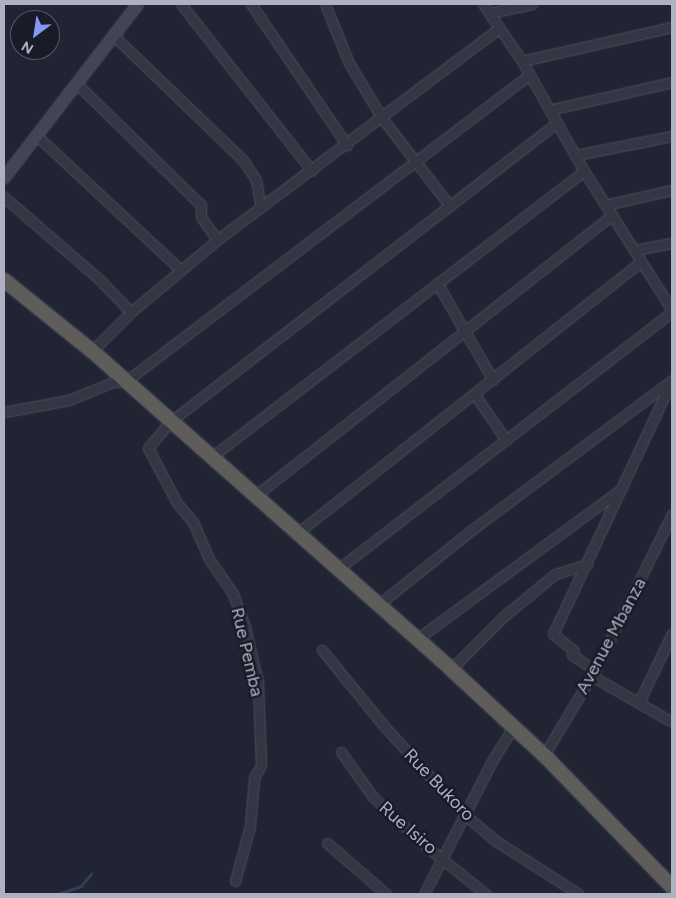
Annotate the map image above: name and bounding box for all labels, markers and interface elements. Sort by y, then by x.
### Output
north arrow [10,10,60,60]
text: N [19,37,37,58]
street label: Avenue Mbanza [571,574,651,698]
street label: Rue Pemba [226,605,268,699]
street label: Rue Bukoro [399,744,479,826]
street label: Rue Isiro [375,797,441,859]

